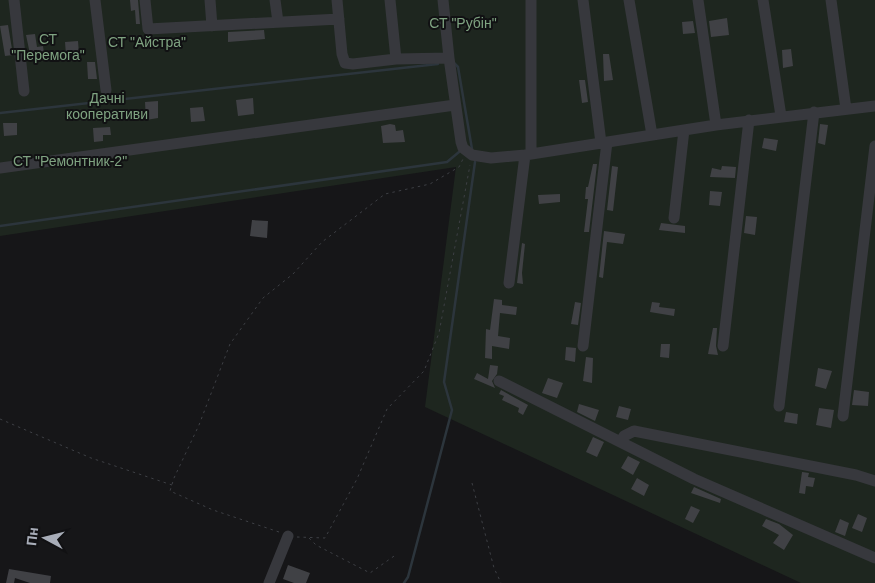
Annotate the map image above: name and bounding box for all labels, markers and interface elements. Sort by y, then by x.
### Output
park label: СТ "Рубін" [429,15,497,31]
park label: СТ "Перемога" [11,31,85,63]
park label: СТ "Айстра" [108,34,186,50]
park label: Дачні кооперативи [66,90,148,122]
park label: СТ "Ремонтник-2" [13,153,127,169]
north arrow [20,513,70,563]
text: Пн [23,526,41,547]

